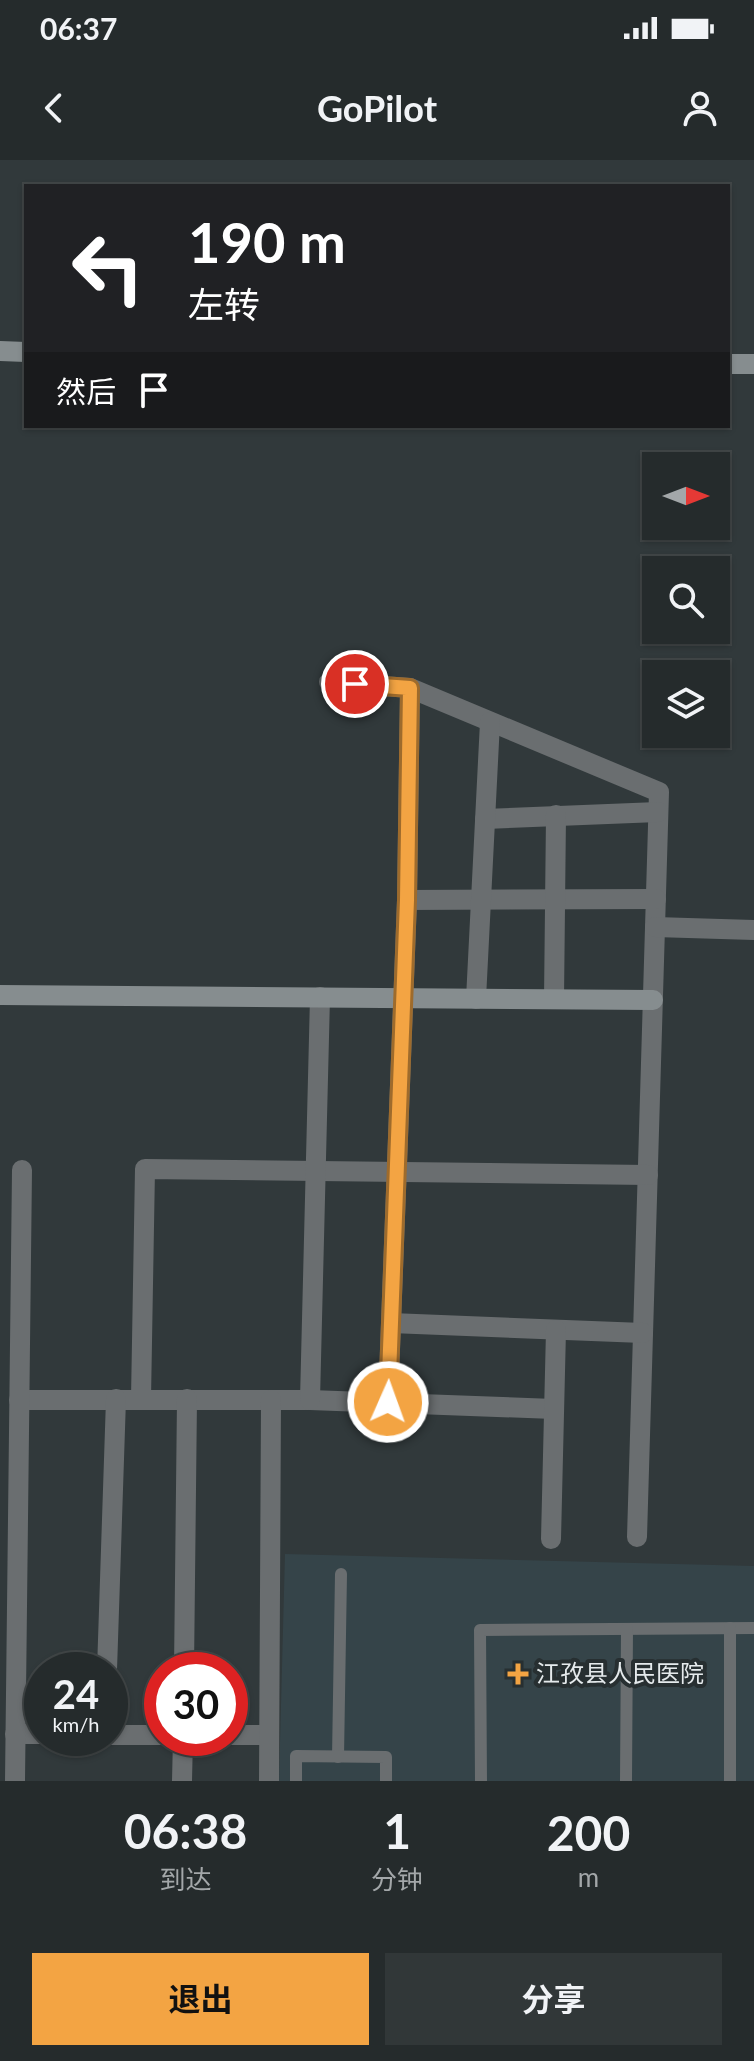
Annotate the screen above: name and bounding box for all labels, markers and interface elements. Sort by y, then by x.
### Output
text: 06:37 [40,10,117,46]
icon: back [32,86,76,130]
text: GoPilot [317,86,437,130]
icon: person [678,86,722,130]
text: 190 m [188,208,346,275]
icon: left [56,216,160,320]
text: 左转 [188,282,260,326]
icon: arrive [132,368,176,412]
text: 然后 [56,373,116,409]
north arrow [642,452,730,540]
map controls [642,452,730,748]
button: search [642,556,730,644]
pin [321,650,389,718]
button: layers [642,660,730,748]
icon: arrive [333,662,377,706]
position arrow [346,1360,430,1444]
speed limit sign: 30 [144,1652,248,1756]
place label: 江孜县人民医院 [536,1658,704,1687]
marker: 江孜县人民医院 [507,1663,529,1685]
text: 24 [53,1670,99,1718]
text: km/h [53,1712,99,1736]
text: 06:38 [124,1802,247,1859]
text: 1 [383,1802,411,1859]
text: 200 [547,1804,630,1861]
text: m [578,1861,599,1893]
text: 到达 [160,1863,212,1895]
text: 分钟 [371,1863,423,1895]
button: 退出 [32,1953,369,2045]
button: 分享 [385,1953,722,2045]

